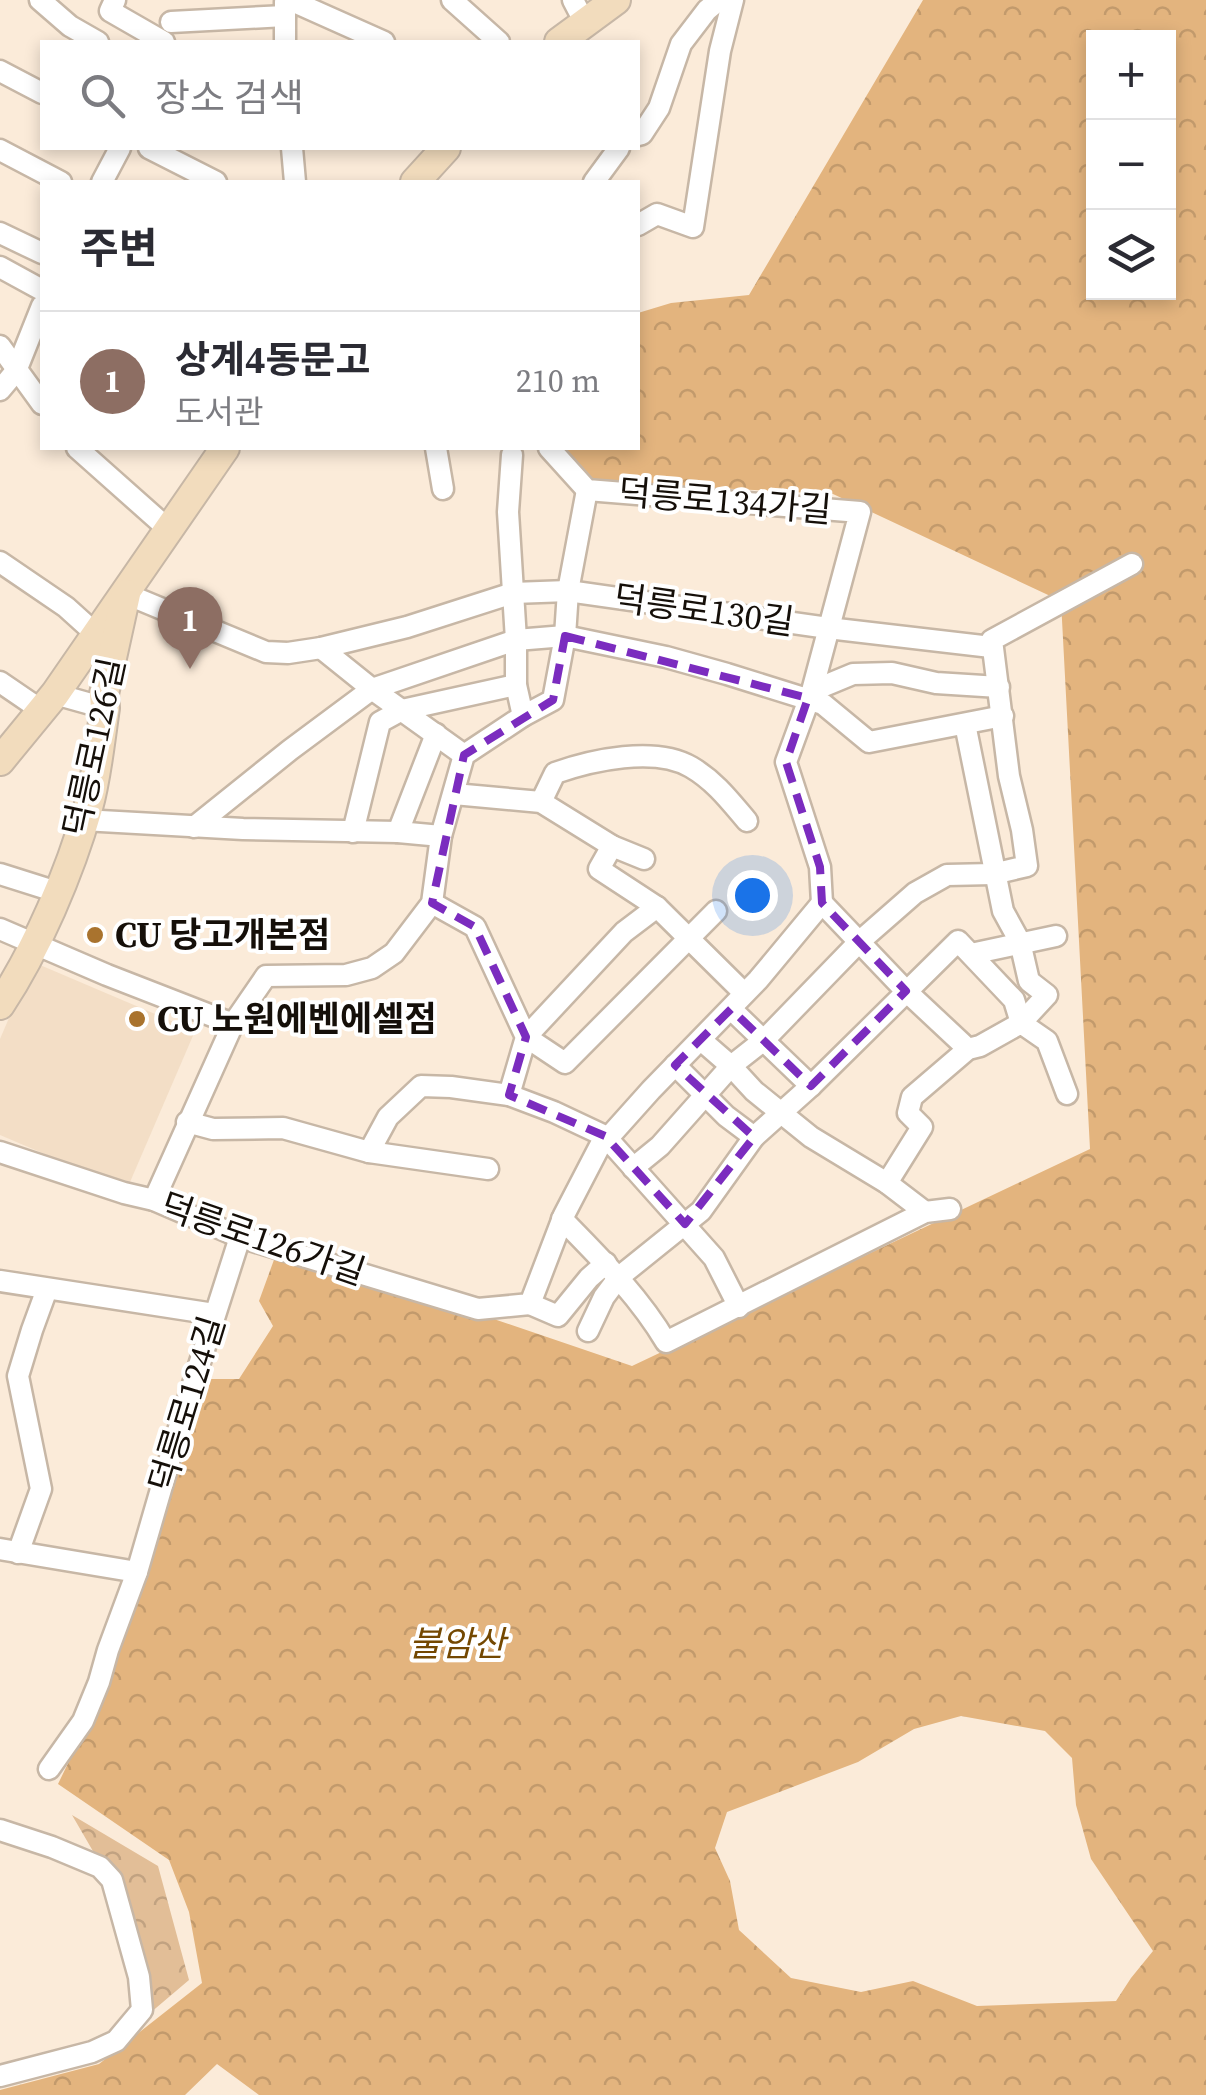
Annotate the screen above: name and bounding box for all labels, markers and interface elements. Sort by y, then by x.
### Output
map controls [1086,30,1176,300]
button: + [1086,30,1176,120]
search box [40,40,640,150]
icon: search [75,68,130,123]
text: 장소 검색 [155,72,304,124]
button: − [1086,120,1176,210]
button: layers [1086,210,1176,300]
text: 주변 [80,219,157,277]
text: 상계4동문고 [175,334,370,386]
text: 1 [104,359,121,403]
text: 210 m [516,359,600,403]
text: 도서관 [175,390,263,434]
street label: 덕릉로134가길 [617,468,833,534]
street label: 덕릉로130길 [611,574,797,646]
pin: 1 [158,586,222,669]
street label: 덕릉로126길 [52,653,136,841]
your location [727,870,778,921]
place label: CU 당고개본점 [115,911,330,959]
marker: CU 당고개본점 [84,924,106,946]
place label: CU 노원에벤에셀점 [157,995,437,1043]
marker: CU 노원에벤에셀점 [126,1008,148,1030]
street label: 덕릉로126가길 [154,1182,372,1296]
street label: 덕릉로124길 [138,1310,236,1498]
park label: 불암산 [409,1620,509,1668]

